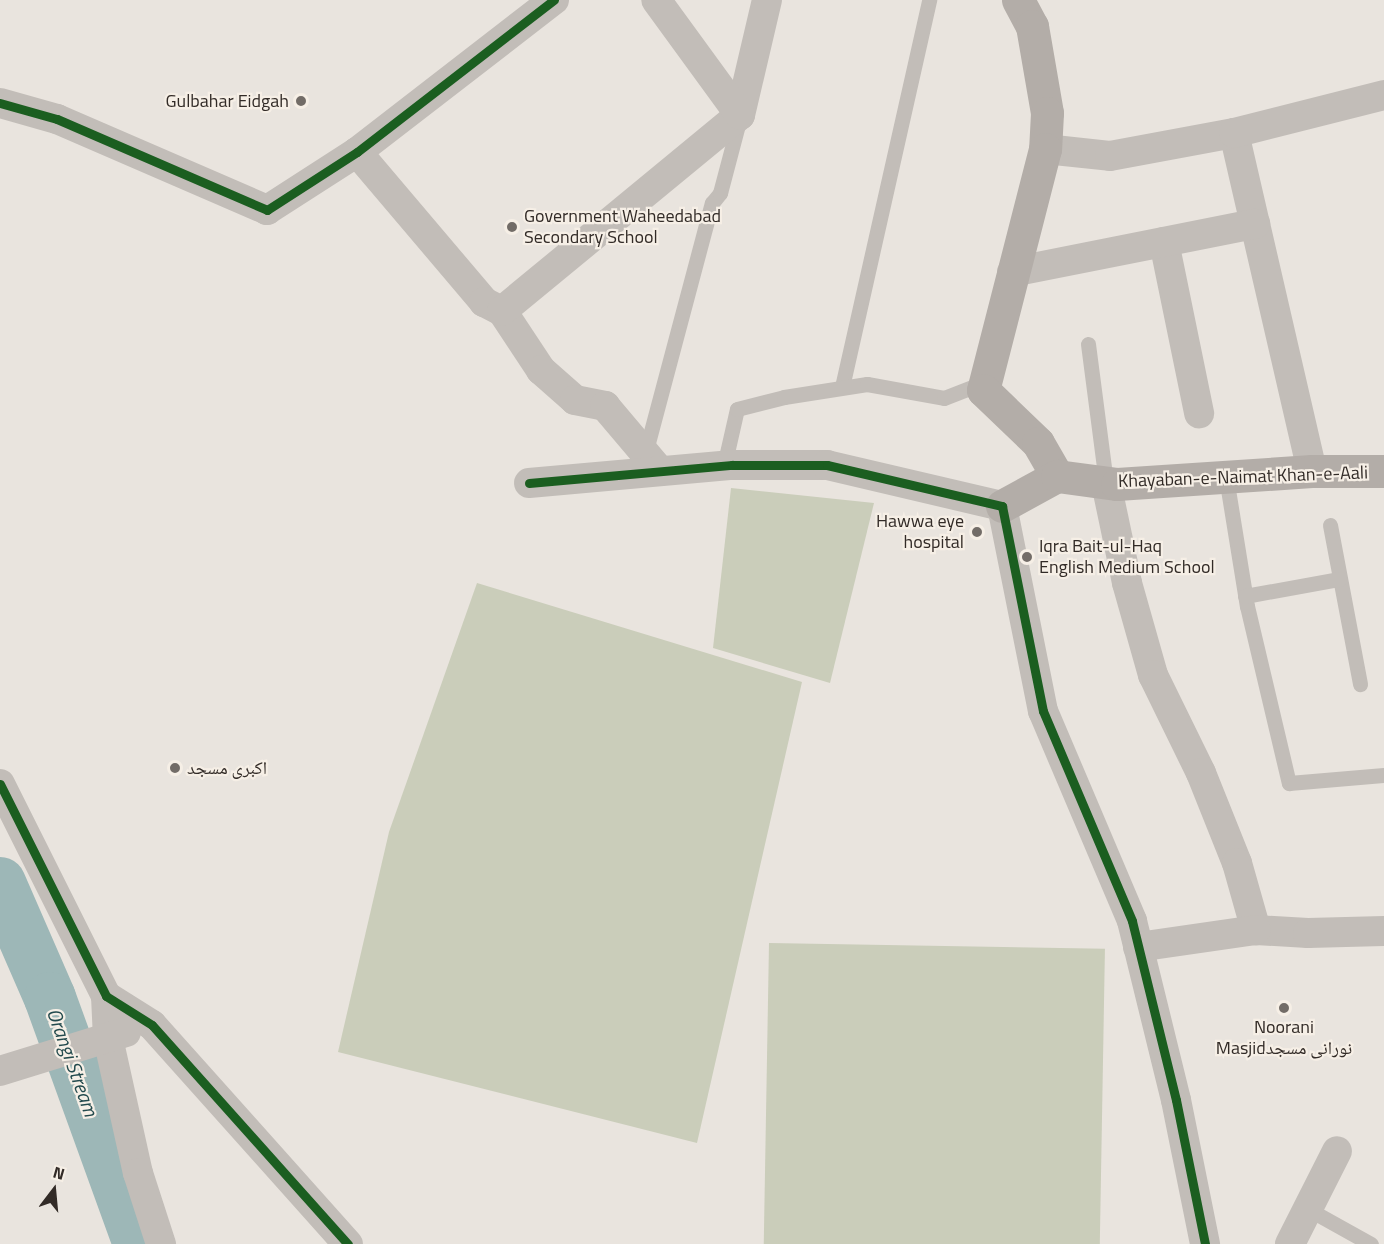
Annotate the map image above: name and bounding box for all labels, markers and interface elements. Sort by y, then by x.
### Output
place label: Gulbahar Eidgah [165,90,289,112]
marker: Gulbahar Eidgah [294,94,308,108]
place label: Government Waheedabad Secondary School [524,206,721,248]
marker: Government Waheedabad Secondary School [505,220,519,234]
street label: Khayaban-e-Naimat Khan-e-Aali [1118,462,1368,492]
place label: Hawwa eye hospital [876,511,964,554]
marker: Hawwa eye hospital [968,523,986,541]
place label: Iqra Bait-ul-Haq English Medium School [1039,536,1215,578]
marker: Iqra Bait-ul-Haq English Medium School [1020,550,1034,564]
place label: اکبری مسجد [187,757,267,779]
marker: اکبری مسجد [168,761,182,775]
marker: Noorani Masjidنورانی مسجد [1277,1001,1291,1015]
water label: Orangi Stream [42,1005,104,1119]
place label: Noorani Masjidنورانی مسجد [1216,1017,1352,1060]
north arrow [24,1160,84,1220]
text: N [50,1160,68,1186]

